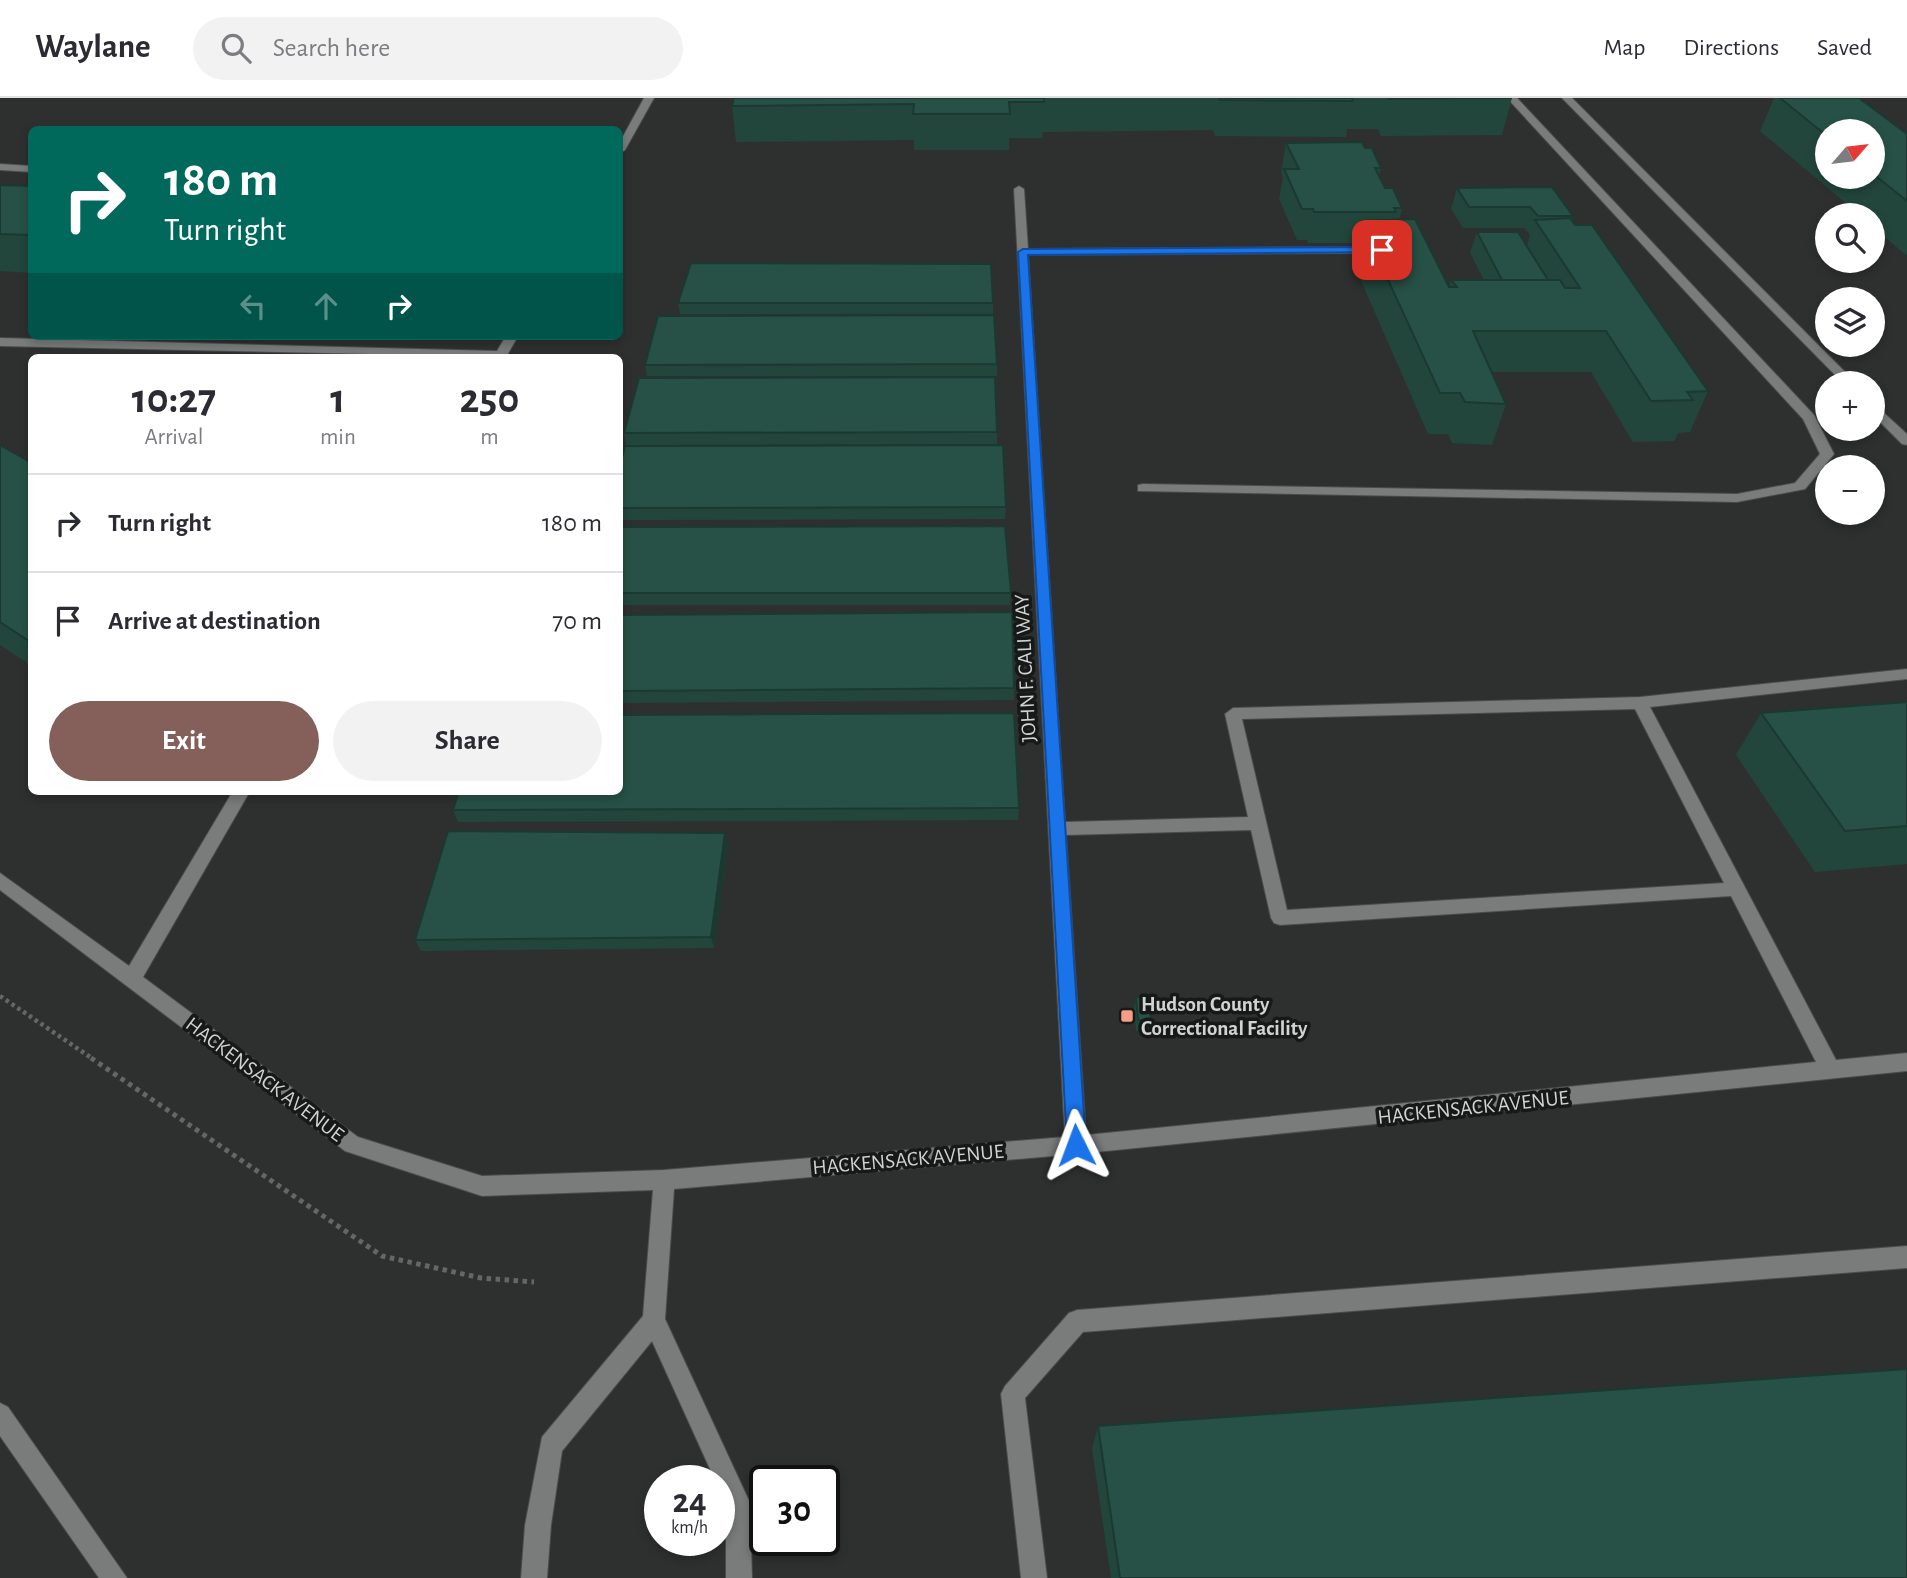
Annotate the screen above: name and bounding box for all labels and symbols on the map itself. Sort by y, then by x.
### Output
north arrow [1815,119,1885,189]
pin [1352,220,1412,280]
street label: JOHN F. CALI WAY [1011,593,1040,743]
place label: Hudson County Correctional Facility [1141,994,1308,1039]
marker: Hudson County Correctional Facility [1119,1008,1135,1024]
street label: HACKENSACK AVENUE [182,1013,348,1146]
street label: HACKENSACK AVENUE [1376,1087,1570,1128]
position arrow [1039,1108,1113,1182]
street label: HACKENSACK AVENUE [812,1141,1005,1178]
speed limit sign: 30 [749,1465,840,1556]

